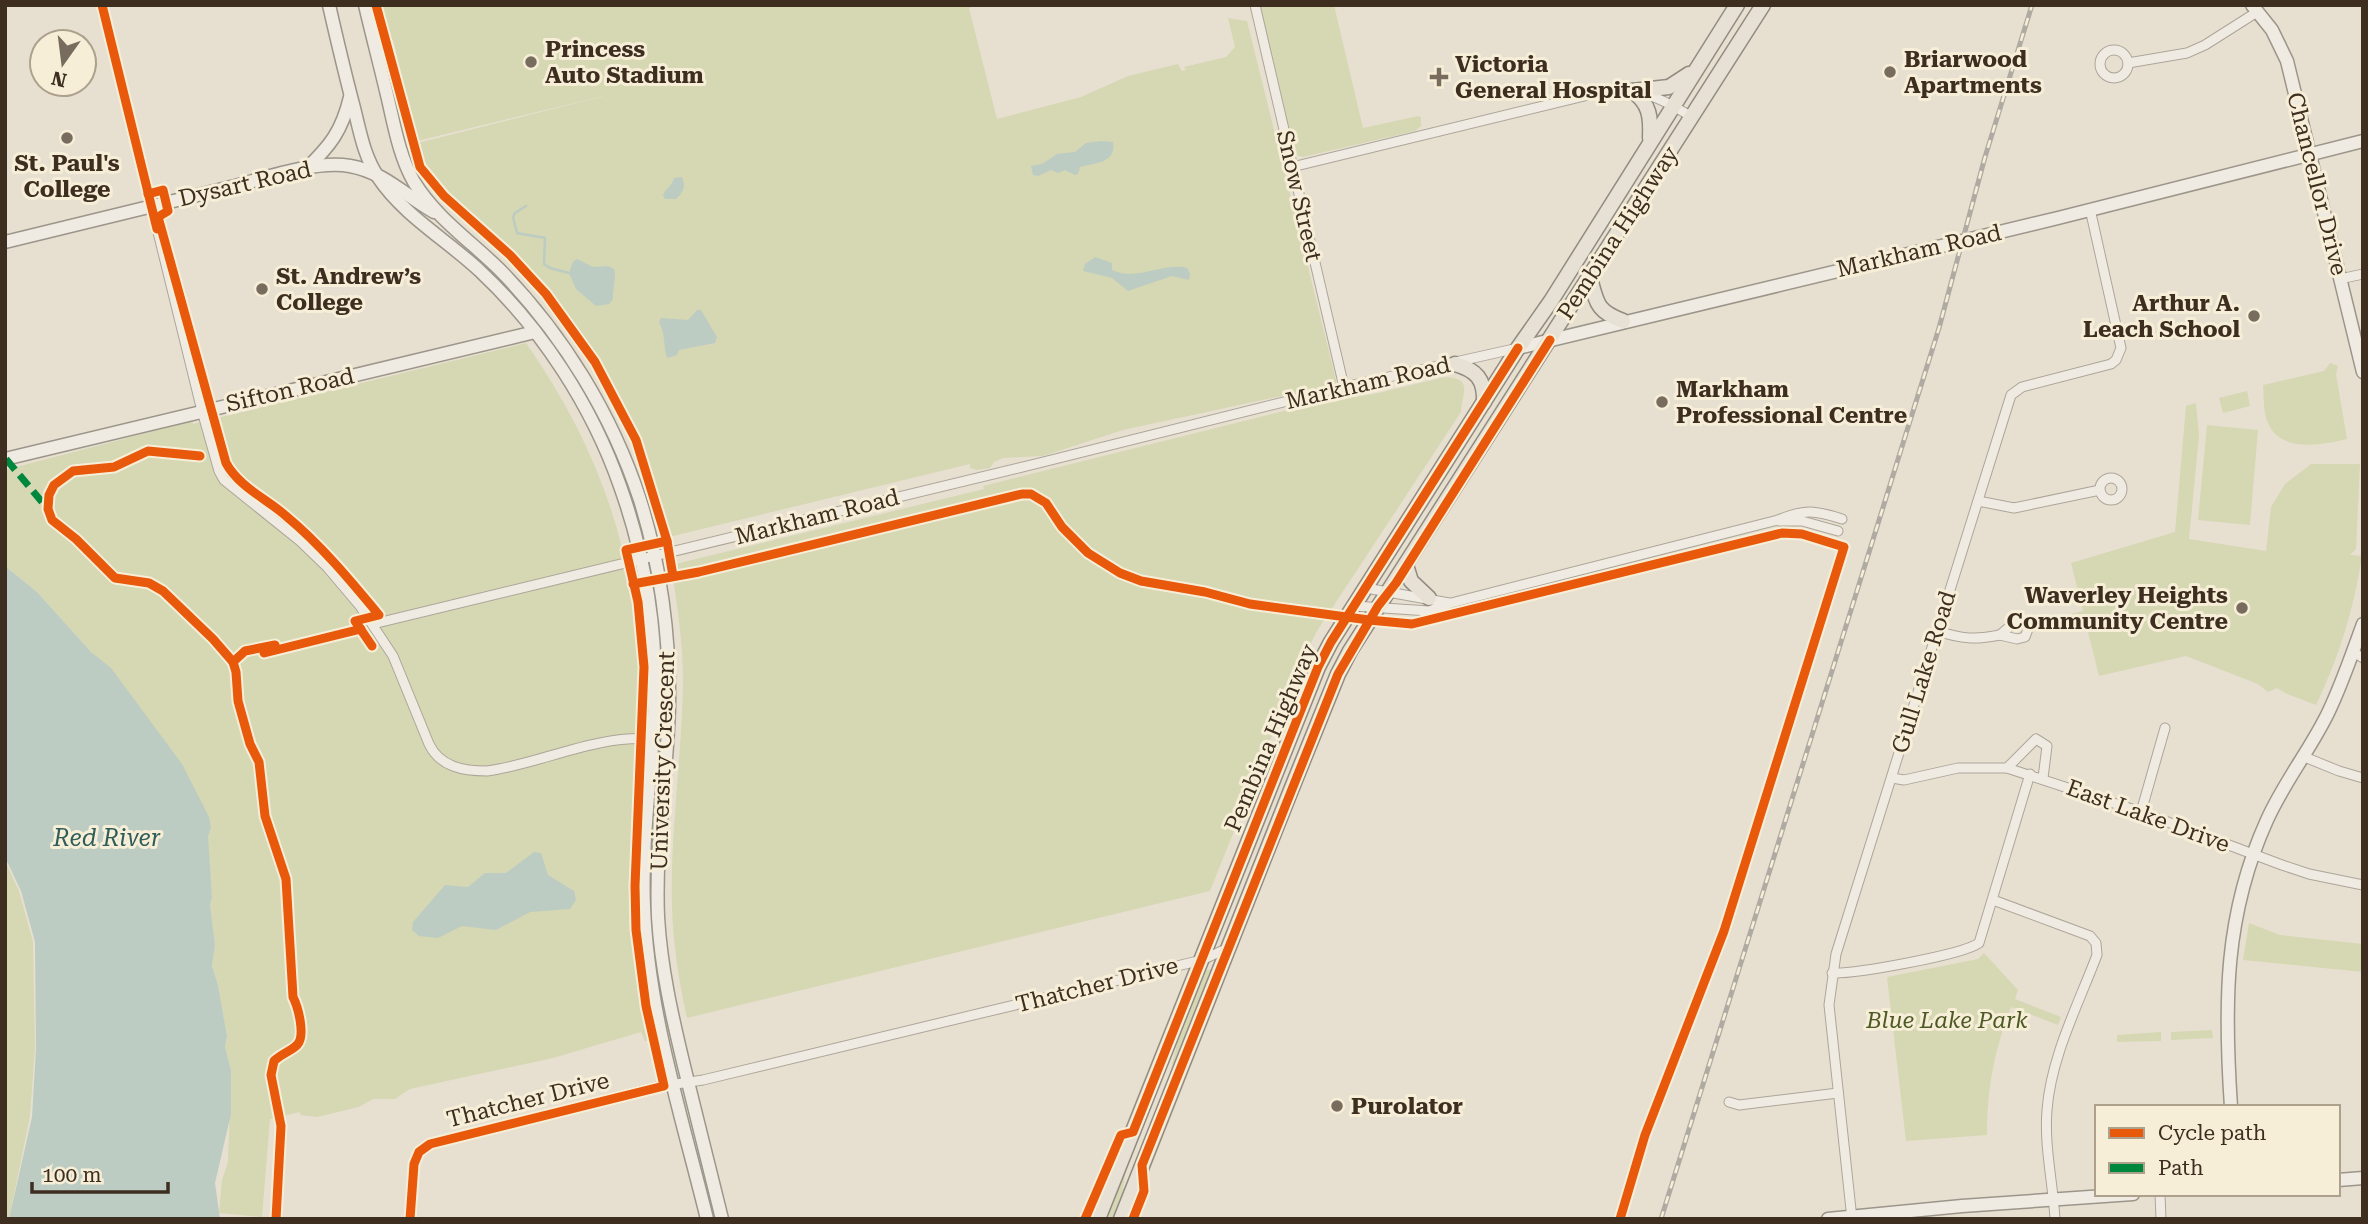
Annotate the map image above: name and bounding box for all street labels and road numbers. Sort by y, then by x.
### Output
street label: Chancellor Drive [2281,90,2353,278]
street label: Snow Street [1271,128,1327,265]
street label: Pembina Highway [1552,141,1684,325]
street label: Dysart Road [176,156,314,212]
street label: Markham Road [1834,219,2004,283]
street label: Markham Road [1283,351,1453,415]
street label: Sifton Road [223,362,357,418]
street label: Markham Road [732,483,902,550]
street label: Gull Lake Road [1886,587,1962,757]
street label: Pembina Highway [1219,640,1323,836]
street label: University Crescent [646,650,680,871]
street label: East Lake Drive [2063,774,2233,858]
street label: Thatcher Drive [1013,952,1181,1018]
street label: Thatcher Drive [444,1067,612,1133]

